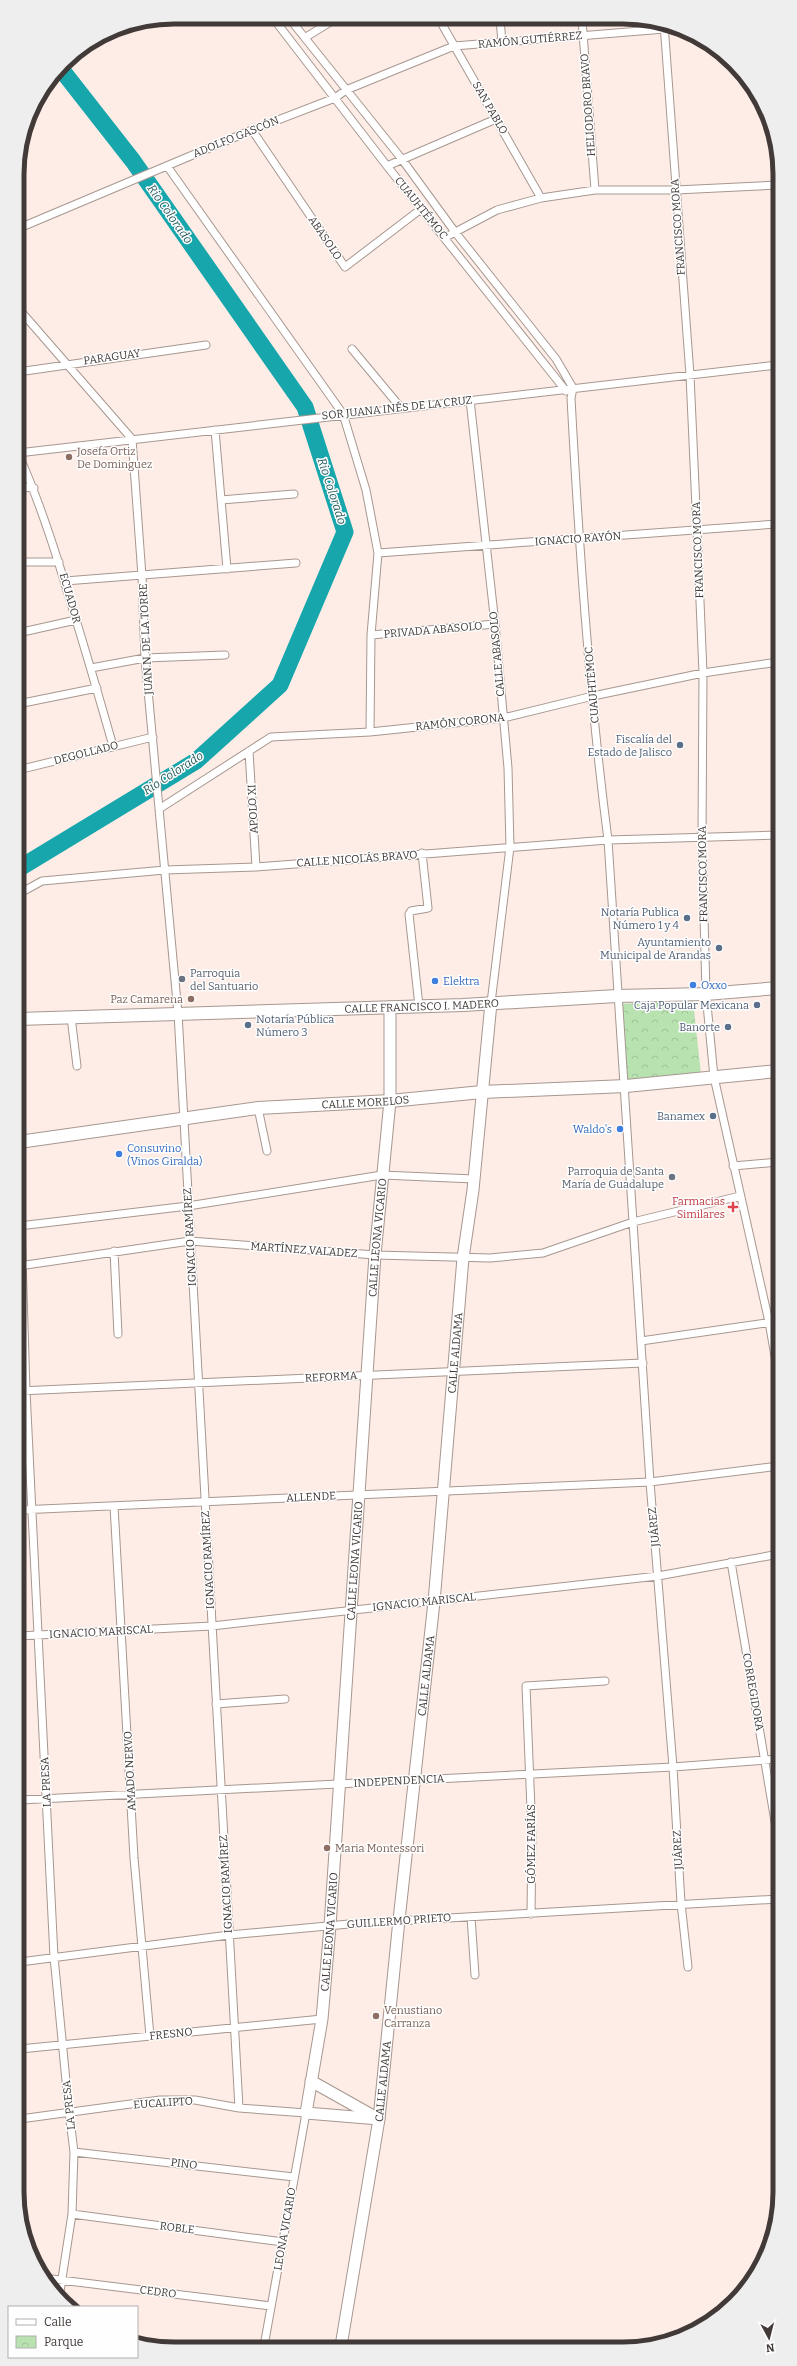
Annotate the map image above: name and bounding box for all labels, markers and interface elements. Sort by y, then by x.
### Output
street label: RAMÓN GUTIÉRREZ [477,28,583,51]
street label: HELIODORO BRAVO [578,53,598,157]
street label: SAN PABLO [470,79,510,137]
street label: ADOLFO GASCÓN [191,113,281,160]
street label: CUAUHTÉMOC [392,173,451,242]
street label: FRANCISCO MORA [668,178,688,276]
water label: Rio Colorado [144,182,196,247]
street label: ABASOLO [306,214,344,262]
street label: PARAGUAY [83,346,142,367]
street label: SOR JUANA INÉS DE LA CRUZ [321,393,473,422]
place label: Josefa Ortiz De Dominguez [76,445,152,471]
marker: Josefa Ortiz De Dominguez [64,452,74,462]
water label: Rio Colorado [315,456,349,526]
street label: FRANCISCO MORA [690,501,706,599]
street label: IGNACIO RAYÓN [534,528,622,549]
street label: ECUADOR [57,571,84,626]
street label: JUAN N. DE LA TORRE [137,583,155,696]
street label: CALLE ABASOLO [487,611,507,697]
street label: PRIVADA ABASOLO [383,619,483,641]
street label: CUAUHTÉMOC [581,646,602,724]
street label: RAMÓN CORONA [415,710,506,733]
place label: Fiscalía del Estado de Jalisco [588,733,672,759]
street label: DEGOLLADO [52,739,120,767]
marker: Fiscalía del Estado de Jalisco [675,740,685,750]
water label: Rio Colorado [140,748,206,798]
street label: APOLO XI [245,784,261,834]
street label: FRANCISCO MORA [696,825,710,922]
street label: CALLE NICOLÁS BRAVO [296,847,418,870]
place label: Notaría Publica Número 1 y 4 [601,906,680,932]
marker: Notaría Publica Número 1 y 4 [682,913,692,923]
place label: Ayuntamiento Municipal de Arandas [600,936,711,962]
marker: Ayuntamiento Municipal de Arandas [714,943,724,953]
place label: Parroquia del Santuario [190,967,258,993]
marker: Parroquia del Santuario [177,974,187,984]
place label: Elektra [443,975,480,988]
marker: Elektra [430,976,440,986]
place label: Oxxo [701,979,727,992]
marker: Oxxo [688,980,698,990]
place label: Paz Camarena [110,993,183,1006]
marker: Paz Camarena [186,994,196,1004]
street label: CALLE FRANCISCO I. MADERO [344,996,499,1015]
place label: Caja Popular Mexicana [634,999,749,1012]
marker: Caja Popular Mexicana [752,1000,762,1010]
place label: Notaría Pública Número 3 [256,1013,334,1039]
marker: Notaría Pública Número 3 [243,1020,253,1030]
place label: Banorte [679,1021,720,1034]
marker: Banorte [723,1022,733,1032]
street label: CALLE MORELOS [321,1093,410,1111]
place label: Banamex [657,1110,705,1123]
marker: Banamex [708,1111,718,1121]
place label: Waldo's [573,1123,612,1136]
marker: Waldo's [615,1124,625,1134]
place label: Consuvino (Vinos Giralda) [127,1142,202,1168]
marker: Consuvino (Vinos Giralda) [114,1149,124,1159]
place label: Parroquia de Santa María de Guadalupe [562,1165,664,1191]
marker: Parroquia de Santa María de Guadalupe [667,1172,677,1182]
street label: CALLE LEONA VICARIO [366,1177,389,1298]
street label: IGNACIO RAMÍREZ [180,1187,199,1286]
place label: Farmacias Similares [672,1195,725,1221]
marker: Farmacias Similares [728,1202,738,1212]
street label: MARTÍNEZ VALADEZ [250,1239,358,1260]
street label: CALLE ALDAMA [445,1312,465,1394]
street label: REFORMA [304,1369,358,1385]
street label: ALLENDE [286,1489,336,1505]
street label: CALLE LEONA VICARIO [344,1501,365,1621]
street label: JUÁREZ [645,1507,662,1548]
street label: IGNACIO RAMÍREZ [198,1510,217,1609]
street label: IGNACIO MARISCAL [372,1590,476,1614]
street label: IGNACIO MARISCAL [49,1623,153,1641]
street label: CALLE ALDAMA [415,1634,437,1717]
street label: CORREGIDORA [740,1652,766,1732]
street label: AMADO NERVO [121,1731,139,1811]
street label: LA PRESA [38,1756,54,1807]
street label: INDEPENDENCIA [353,1772,445,1790]
street label: GÓMEZ FARÍAS [524,1804,538,1884]
street label: JUÁREZ [669,1830,686,1871]
street label: IGNACIO RAMÍREZ [216,1834,235,1933]
place label: Maria Montessori [335,1842,425,1855]
marker: Maria Montessori [322,1843,332,1853]
street label: CALLE LEONA VICARIO [318,1872,340,1992]
street label: GUILLERMO PRIETO [346,1911,452,1931]
place label: Venustiano Carranza [384,2004,442,2030]
marker: Venustiano Carranza [371,2011,381,2021]
street label: FRESNO [149,2025,193,2043]
street label: CALLE ALDAMA [372,2040,393,2122]
street label: LA PRESA [60,2079,78,2131]
street label: EUCALIPTO [133,2094,193,2112]
street label: PINO [170,2156,198,2172]
street label: LEONA VICARIO [271,2187,299,2271]
street label: ROBLE [159,2219,195,2237]
street label: CEDRO [139,2283,177,2301]
legend [8,2306,138,2358]
text: Calle [44,2315,72,2329]
north arrow [749,2318,789,2358]
text: Parque [44,2335,83,2349]
text: N [765,2340,775,2354]

